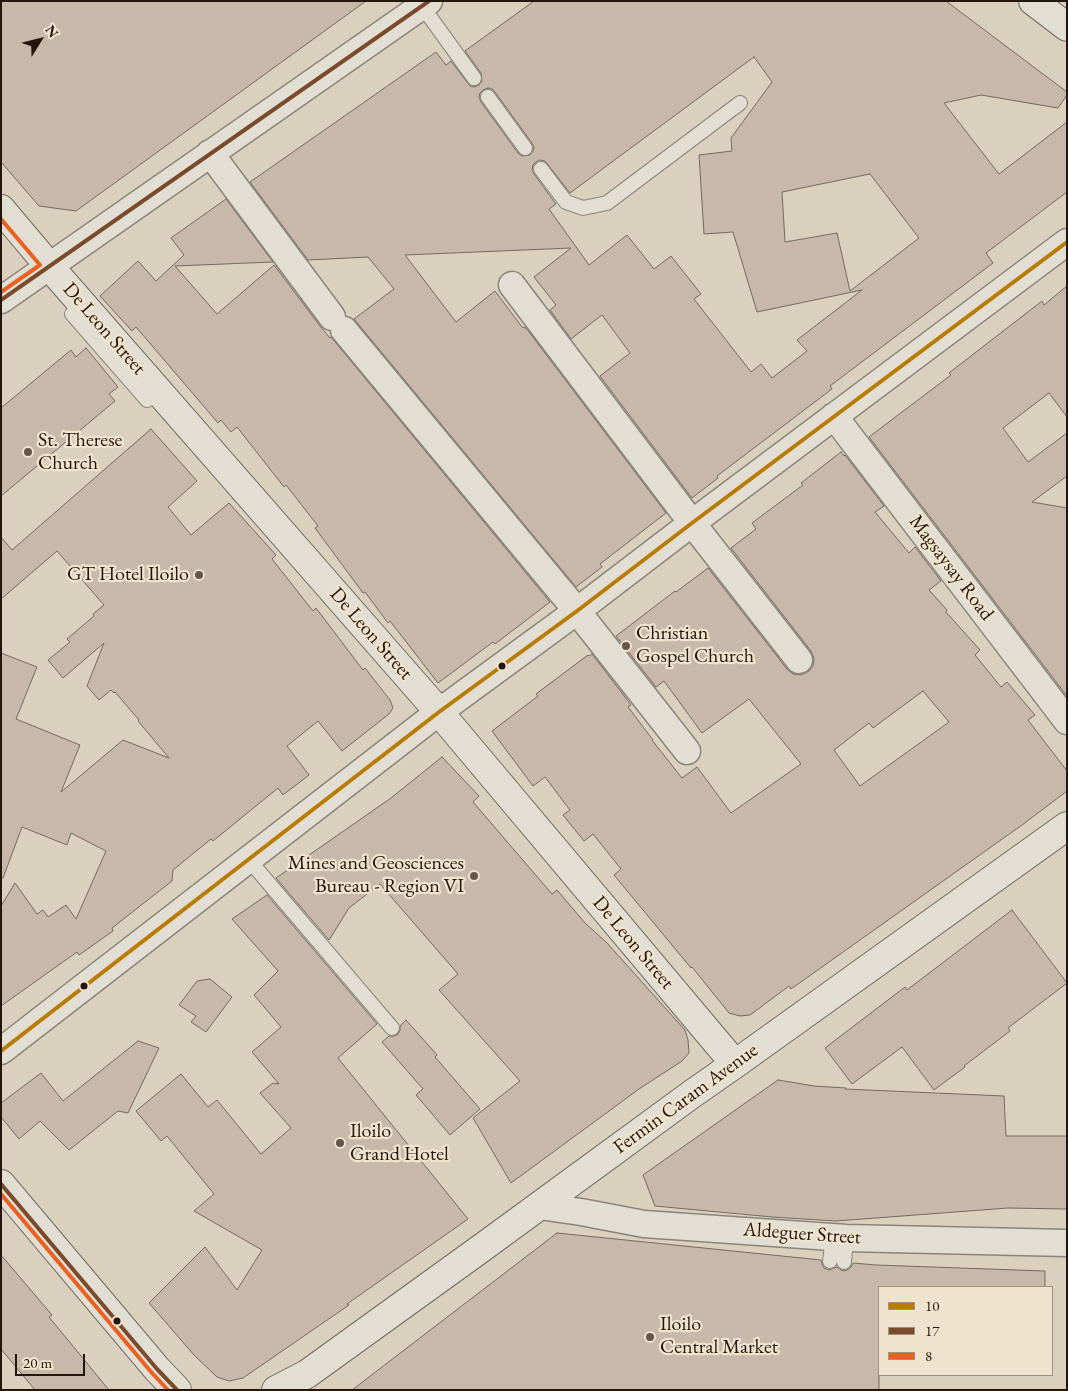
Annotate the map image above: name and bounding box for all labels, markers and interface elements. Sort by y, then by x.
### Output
north arrow [15,15,65,65]
text: N [42,21,63,41]
street label: De Leon Street [57,278,151,380]
place label: St. Therese Church [38,429,122,476]
marker: St. Therese Church [22,446,34,458]
street label: Magsaysay Road [903,510,999,626]
place label: GT Hotel Iloilo [67,563,189,587]
marker: GT Hotel Iloilo [193,569,205,581]
street label: De Leon Street [324,583,418,685]
place label: Christian Gospel Church [636,622,754,669]
marker: Christian Gospel Church [620,640,632,652]
unlabelled marker [497,661,507,671]
place label: Mines and Geosciences Bureau - Region VI [288,852,464,899]
marker: Mines and Geosciences Bureau - Region VI [468,870,480,882]
street label: De Leon Street [587,891,679,995]
unlabelled marker [79,981,89,991]
street label: Fermin Caram Avenue [609,1038,763,1160]
place label: Iloilo Grand Hotel [350,1120,449,1167]
marker: Iloilo Grand Hotel [334,1137,346,1149]
street label: Aldeguer Street [742,1218,862,1250]
legend [878,1286,1053,1376]
text: 10 [925,1296,939,1315]
place label: Iloilo Central Market [660,1313,778,1360]
unlabelled marker [112,1316,122,1326]
text: 17 [925,1321,939,1340]
marker: Iloilo Central Market [644,1331,656,1343]
scale bar [18,1344,88,1376]
text: 8 [925,1346,932,1365]
text: 20 m [23,1353,52,1372]

